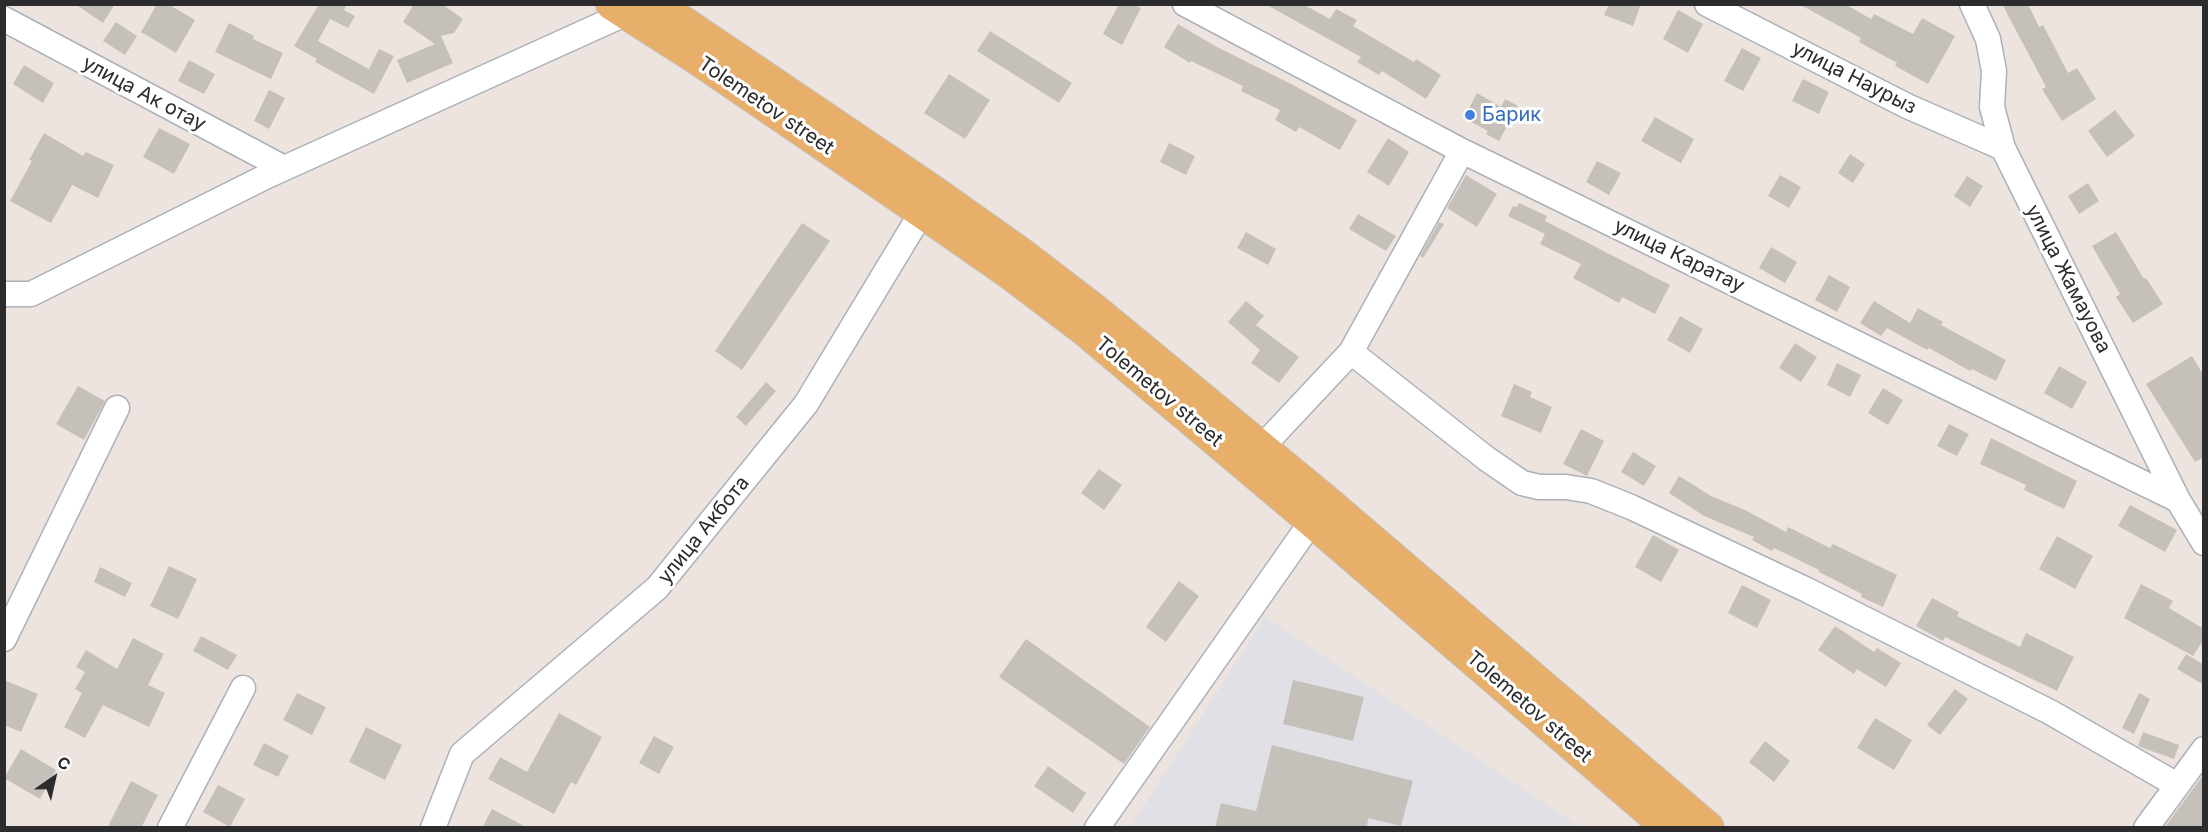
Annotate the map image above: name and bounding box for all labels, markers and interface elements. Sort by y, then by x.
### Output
street label: улица Наурыз [1788,36,1920,120]
street label: улица Ак отау [78,51,210,137]
street label: Tolemetov street [694,52,838,160]
place label: Барик [1482,103,1541,127]
marker: Барик [1463,108,1477,122]
street label: улица Жамауова [2020,201,2116,357]
street label: улица Каратау [1610,214,1748,298]
street label: Tolemetov street [1091,332,1227,452]
street label: улица Акбота [653,471,755,589]
street label: Tolemetov street [1462,646,1596,768]
north arrow [24,748,84,808]
text: С [54,751,75,775]

